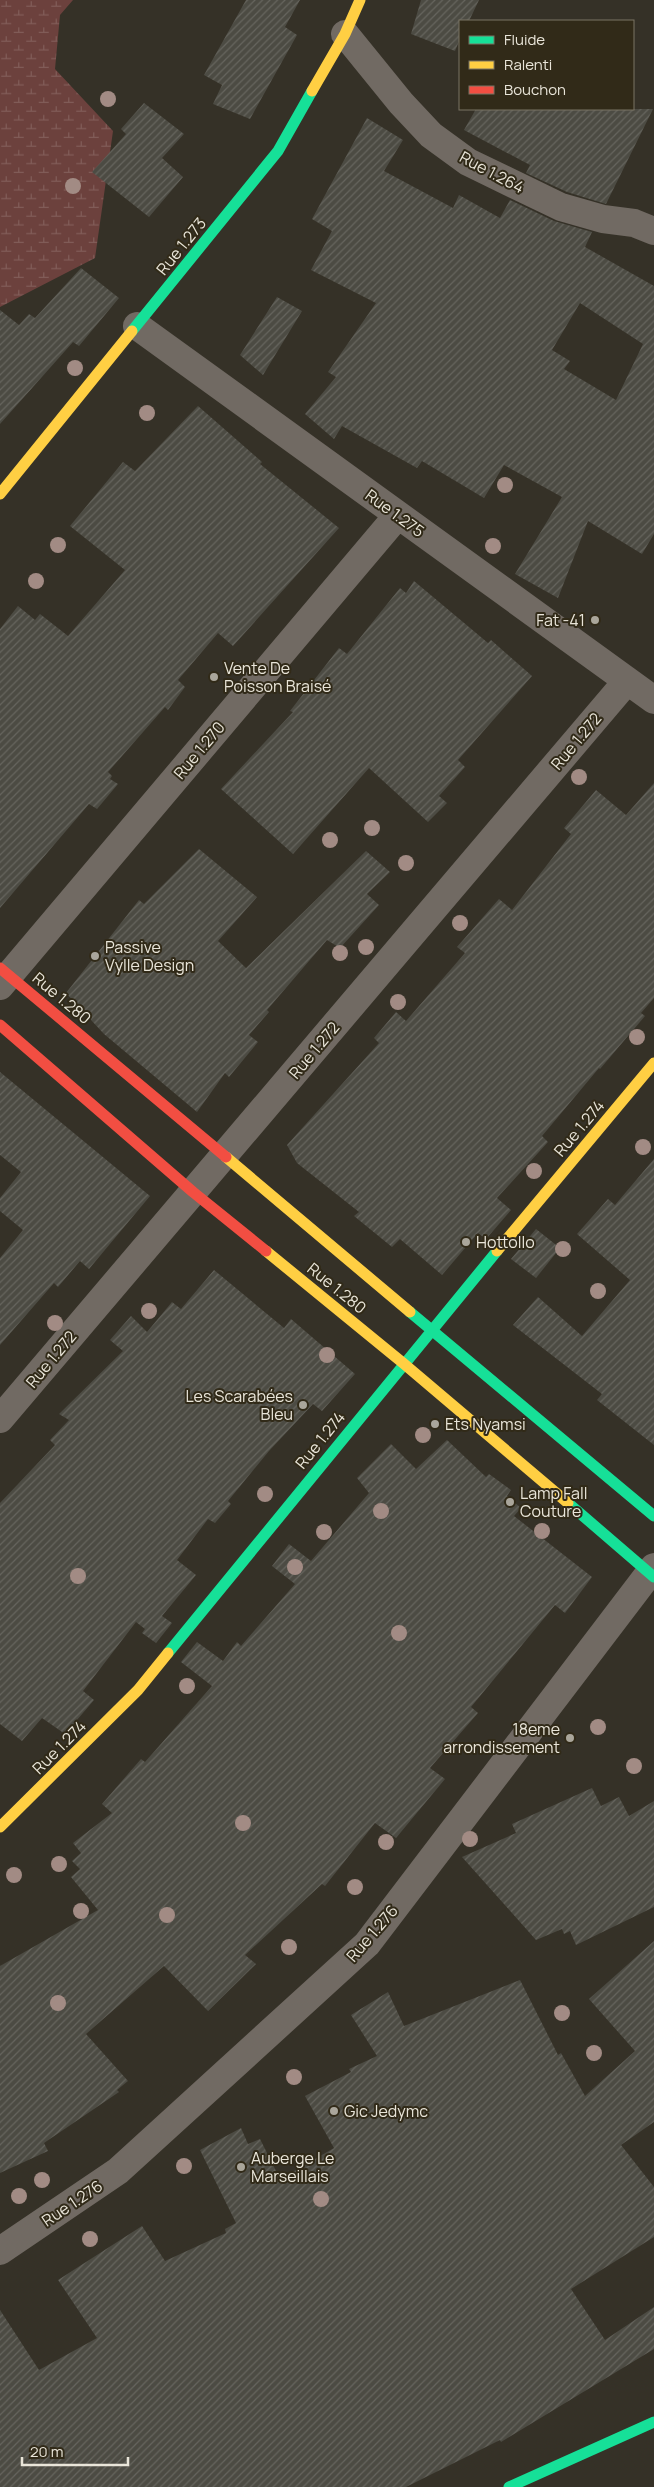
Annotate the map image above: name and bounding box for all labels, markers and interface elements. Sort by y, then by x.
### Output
legend [459,20,634,110]
text: Fluide [504,29,545,50]
text: Ralenti [504,54,552,75]
text: Bouchon [504,79,566,100]
street label: Rue 1.264 [456,146,528,198]
street label: Rue 1.273 [151,213,211,279]
street label: Rue 1.275 [361,484,429,542]
place label: Fat -41 [536,609,585,631]
marker: Fat -41 [589,614,601,626]
place label: Vente De Poisson Braisé [224,657,331,697]
marker: Vente De Poisson Braisé [208,671,220,683]
street label: Rue 1.272 [546,708,606,774]
street label: Rue 1.270 [168,717,230,783]
place label: Passive Vylle Design [105,936,194,976]
marker: Passive Vylle Design [89,950,101,962]
street label: Rue 1.280 [28,967,96,1029]
street label: Rue 1.272 [284,1017,344,1083]
street label: Rue 1.274 [549,1095,609,1161]
place label: Hottollo [476,1231,535,1253]
marker: Hottollo [460,1236,472,1248]
street label: Rue 1.280 [303,1257,371,1319]
street label: Rue 1.272 [21,1326,81,1392]
place label: Les Scarabées Bleu [185,1385,293,1425]
marker: Les Scarabées Bleu [297,1399,309,1411]
street label: Rue 1.274 [290,1407,350,1473]
place label: Ets Nyamsi [445,1413,526,1435]
marker: Ets Nyamsi [429,1418,441,1430]
place label: Lamp Fall Couture [520,1482,587,1522]
marker: Lamp Fall Couture [504,1496,516,1508]
street label: Rue 1.274 [27,1715,91,1779]
place label: 18eme arrondissement [443,1718,560,1758]
marker: 18eme arrondissement [564,1732,576,1744]
street label: Rue 1.276 [341,1900,403,1966]
place label: Gic Jedymc [344,2100,428,2122]
marker: Gic Jedymc [328,2105,340,2117]
place label: Auberge Le Marseillais [251,2147,334,2187]
marker: Auberge Le Marseillais [235,2161,247,2173]
street label: Rue 1.276 [37,2175,107,2231]
scale bar [22,2434,129,2466]
text: 20 m [30,2441,63,2462]

